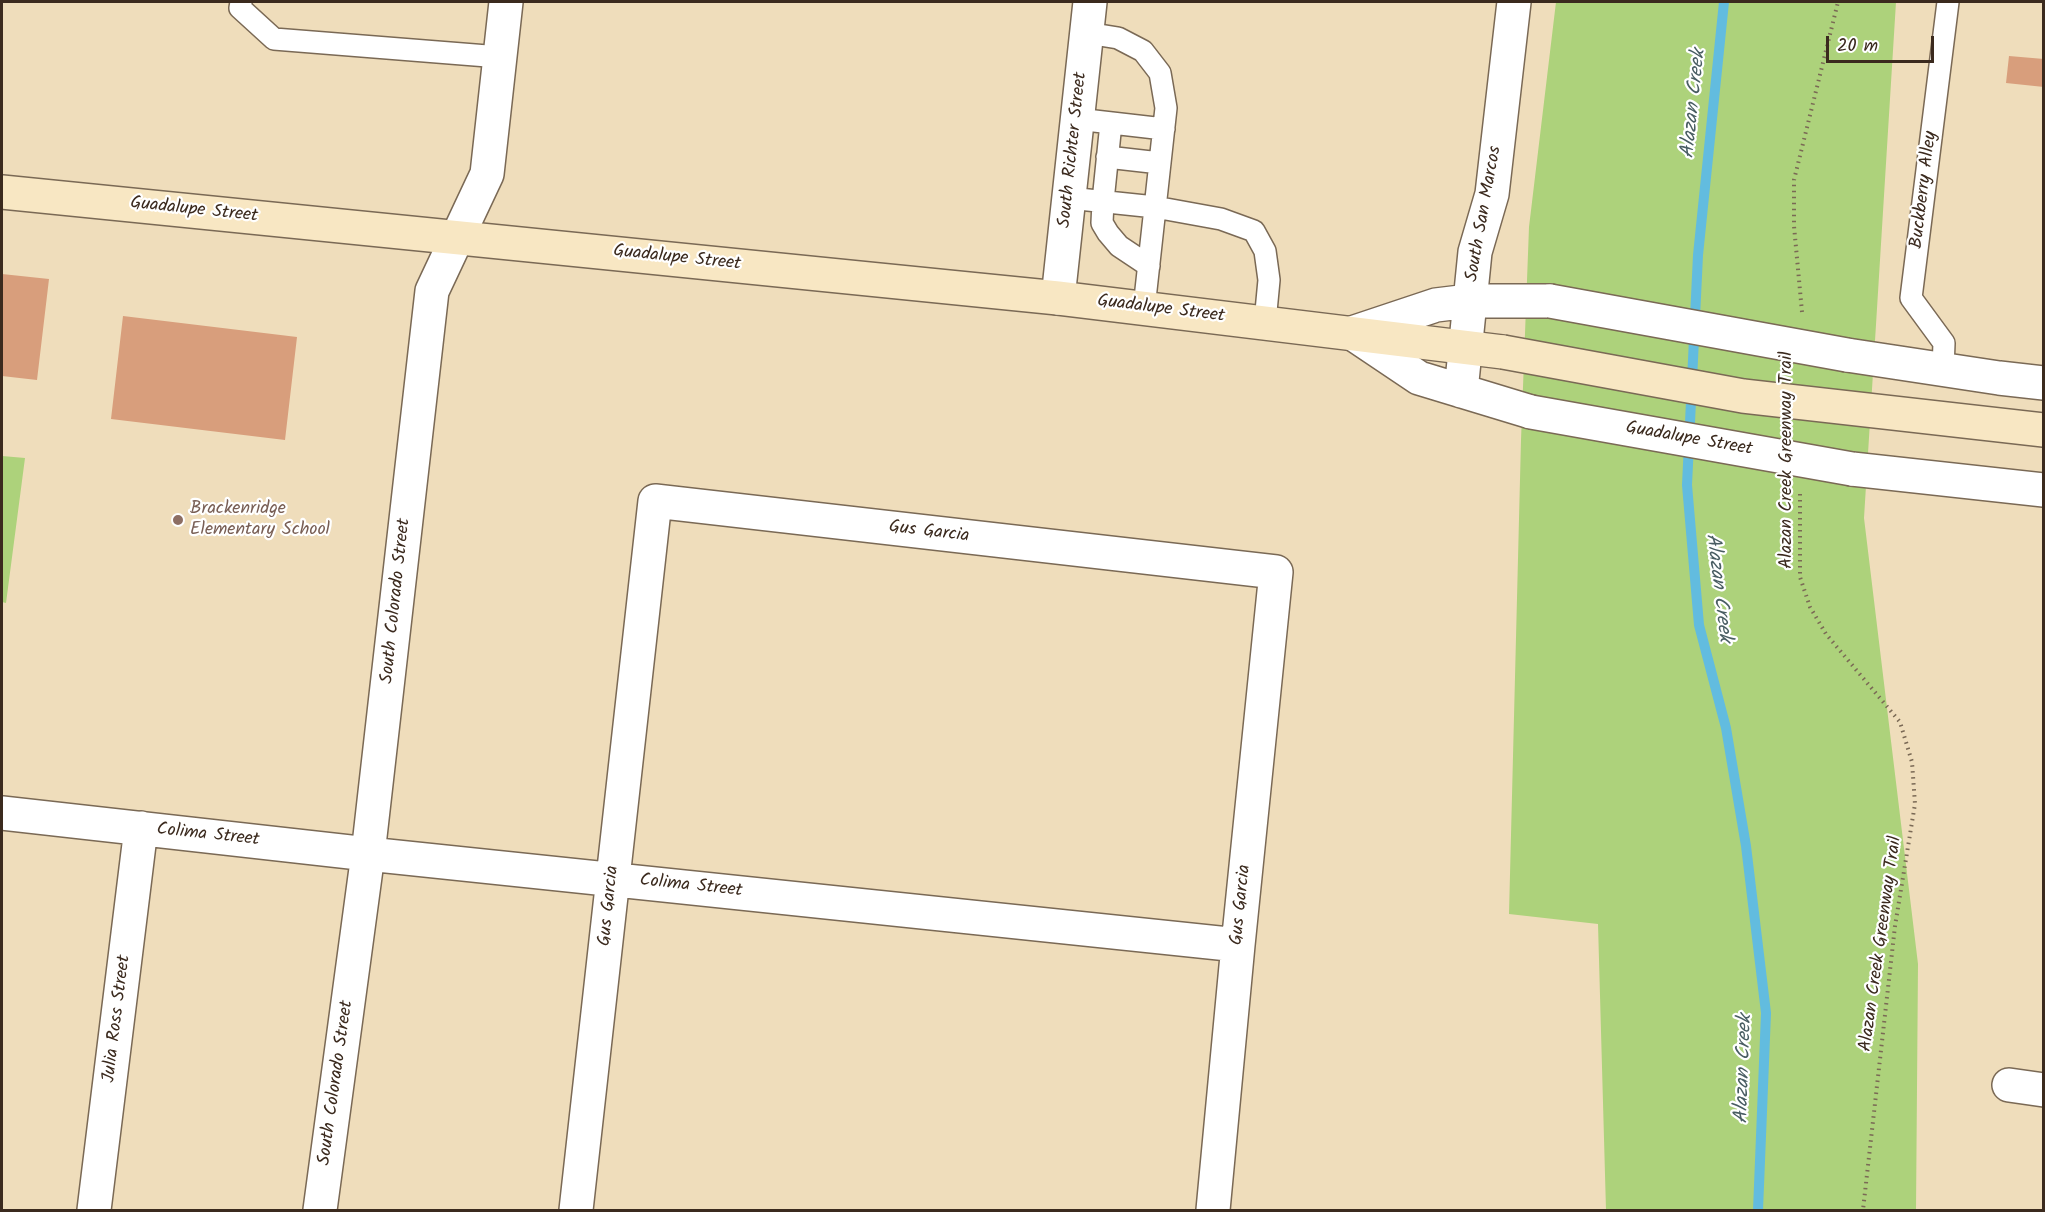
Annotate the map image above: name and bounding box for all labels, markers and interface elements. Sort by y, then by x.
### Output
scale bar [1829,24,1937,62]
text: 20 m [1837,32,1878,61]
water label: Alazan Creek [1677,48,1713,160]
street label: South Richter Street [1055,71,1093,229]
street label: Buckberry Alley [1907,130,1943,250]
street label: South San Marcos [1462,144,1508,284]
street label: Guadalupe Street [129,194,259,228]
street label: Guadalupe Street [612,242,742,276]
street label: Guadalupe Street [1096,291,1226,329]
street label: Alazan Creek Greenway Trail [1777,351,1799,569]
street label: Guadalupe Street [1624,418,1754,462]
place label: Brackenridge Elementary School [190,499,330,542]
marker: Brackenridge Elementary School [171,513,185,527]
street label: South Colorado Street [378,517,416,685]
street label: Gus Garcia [888,517,970,549]
water label: Alazan Creek [1698,532,1736,644]
street label: Colima Street [156,820,260,852]
street label: Alazan Creek Greenway Trail [1856,835,1908,1053]
street label: Gus Garcia [1227,864,1257,946]
street label: Gus Garcia [595,865,625,947]
street label: Colima Street [639,871,743,903]
street label: Julia Ross Street [99,954,137,1084]
street label: South Colorado Street [315,999,359,1167]
water label: Alazan Creek [1731,1014,1759,1124]

